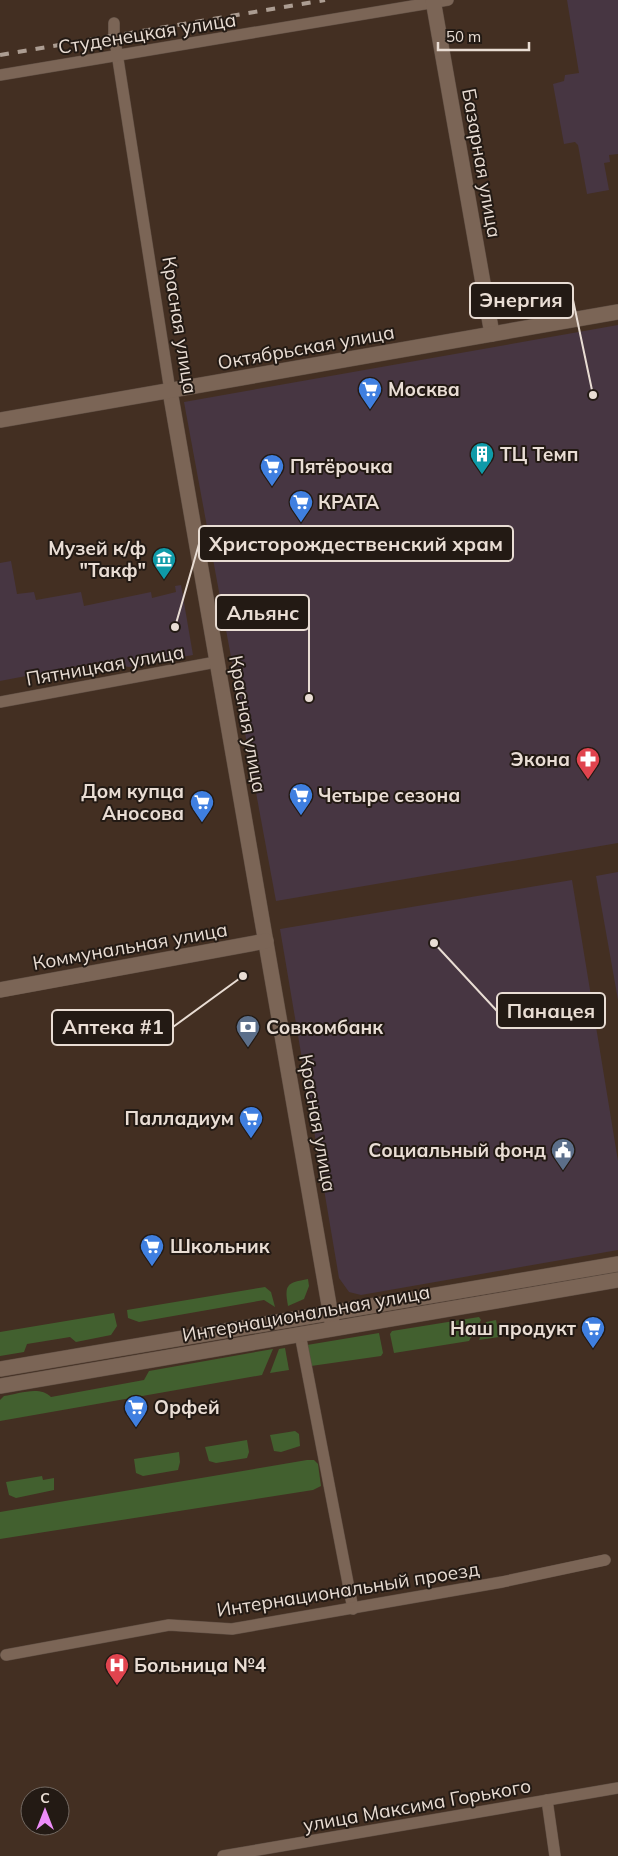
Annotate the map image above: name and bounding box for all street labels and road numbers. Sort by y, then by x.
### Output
street label: Студенецкая улица [56,7,238,59]
street label: Базарная улица [457,87,507,239]
street label: Красная улица [157,254,203,396]
street label: Октябрьская улица [216,320,396,374]
street label: Пятницкая улица [24,639,186,691]
street label: Красная улица [224,653,272,795]
street label: Коммунальная улица [31,917,229,975]
street label: Красная улица [294,1052,342,1194]
street label: Интернациональная улица [180,1279,432,1347]
street label: Интернациональный проезд [215,1556,481,1622]
street label: улица Максима Горького [301,1773,533,1837]

